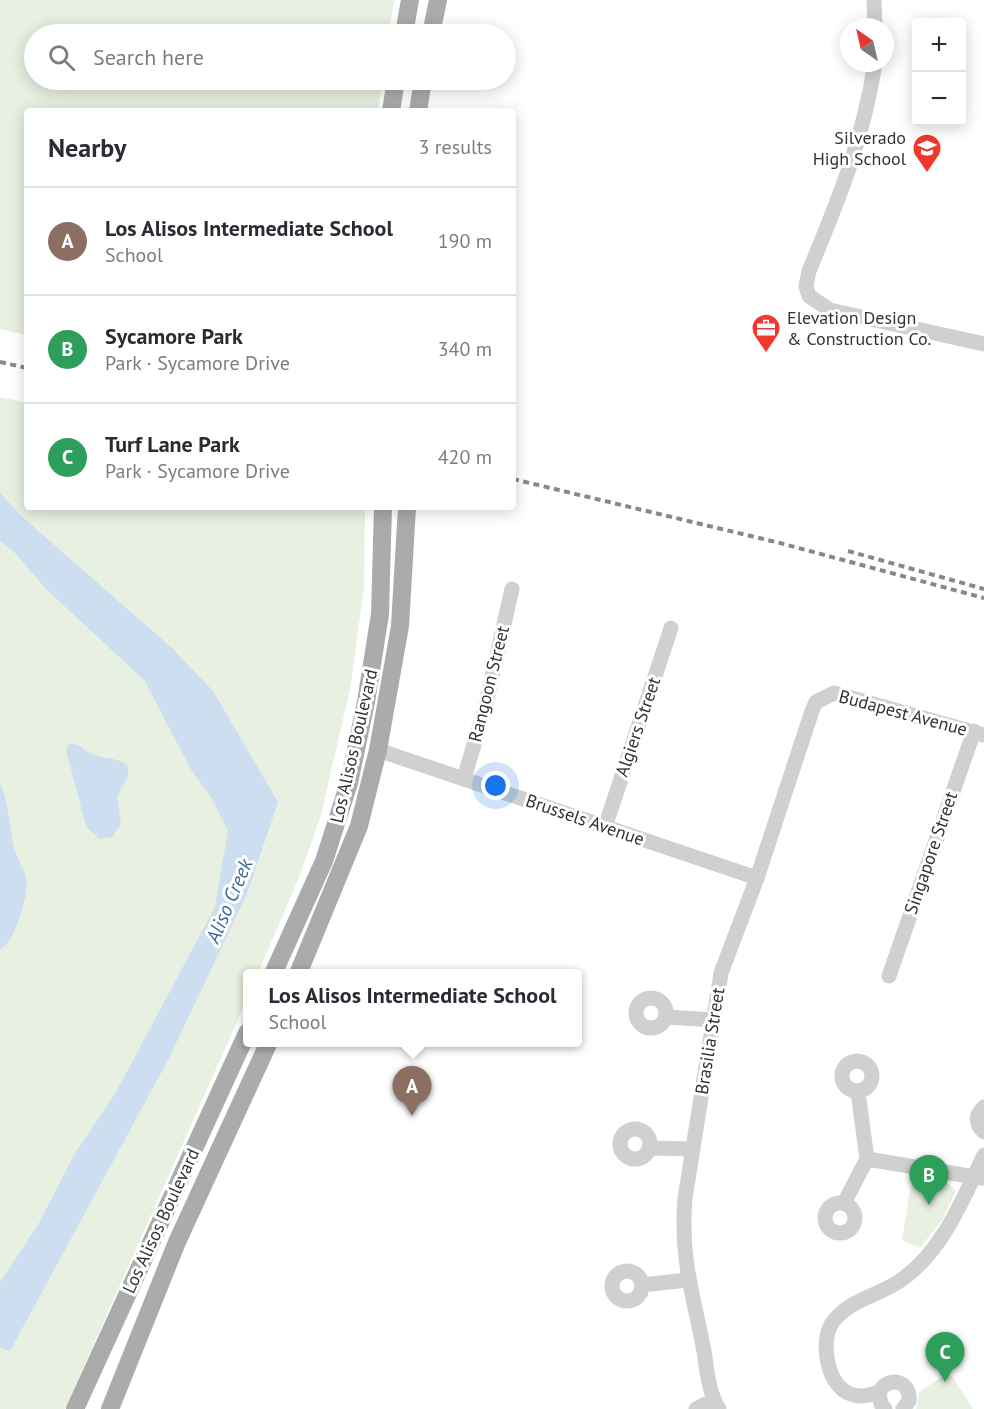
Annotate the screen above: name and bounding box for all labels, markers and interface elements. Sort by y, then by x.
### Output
north arrow [840,18,894,72]
map controls [912,18,966,126]
button: + [912,18,966,72]
search box [24,24,516,90]
icon: search [45,41,78,74]
text: Search here [93,43,204,71]
button: − [912,72,966,126]
place label: Silverado High School [813,126,907,170]
text: Nearby [48,131,126,164]
school or university icon: Silverado High School [911,132,943,174]
text: 3 results [419,134,492,160]
text: Los Alisos Intermediate School [105,214,393,242]
text: A [61,228,74,254]
text: 190 m [438,228,492,254]
text: School [105,242,163,268]
place label: Elevation Design & Construction Co. [787,306,931,350]
office icon: Elevation Design & Construction Co. [750,312,782,354]
text: Sycamore Park [105,322,243,350]
text: B [62,336,73,362]
text: 340 m [438,336,492,362]
text: Park · Sycamore Drive [105,350,290,376]
text: Turf Lane Park [105,430,240,458]
text: C [62,444,73,470]
text: 420 m [438,444,492,470]
text: Park · Sycamore Drive [105,458,290,484]
street label: Rangoon Street [463,623,514,744]
street label: Los Alisos Boulevard [325,667,382,825]
street label: Algiers Street [610,674,665,780]
street label: Budapest Avenue [836,684,970,741]
your location [481,771,510,800]
street label: Brussels Avenue [523,788,647,851]
street label: Singapore Street [899,788,962,917]
water label: Aliso Creek [199,854,259,948]
popup [243,969,582,1047]
text: Los Alisos Intermediate School [269,981,556,1009]
street label: Brasilia Street [690,986,729,1096]
text: School [269,1009,326,1035]
pin: A [392,1066,432,1116]
street label: Los Alisos Boulevard [117,1145,204,1297]
pin: B [910,1156,948,1205]
pin: C [926,1332,964,1382]

